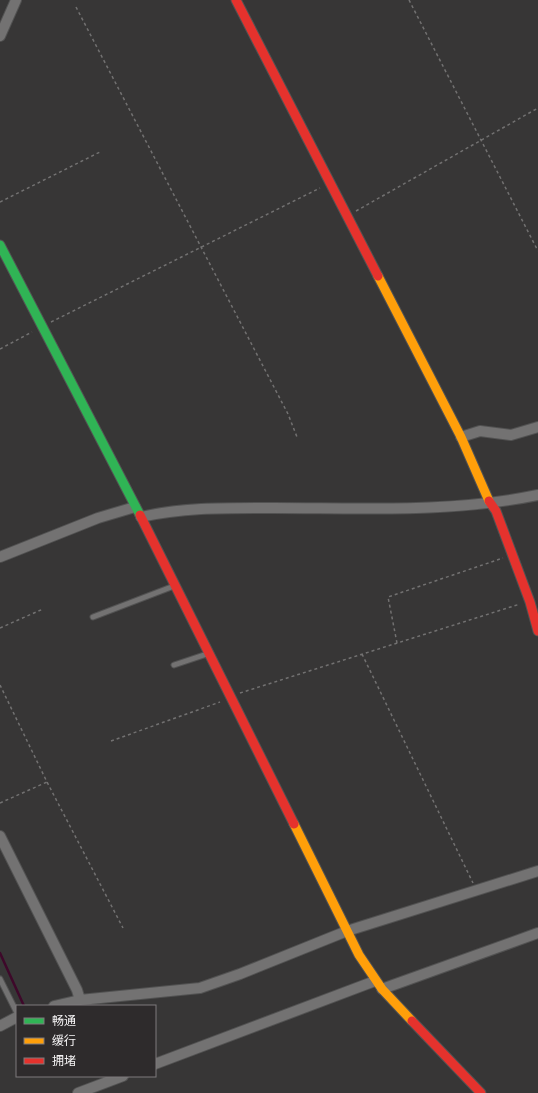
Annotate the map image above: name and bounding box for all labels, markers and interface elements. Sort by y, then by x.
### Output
legend [16,1005,156,1077]
text: 畅通 [52,1014,76,1028]
text: 缓行 [52,1034,76,1048]
text: 拥堵 [52,1054,76,1068]

